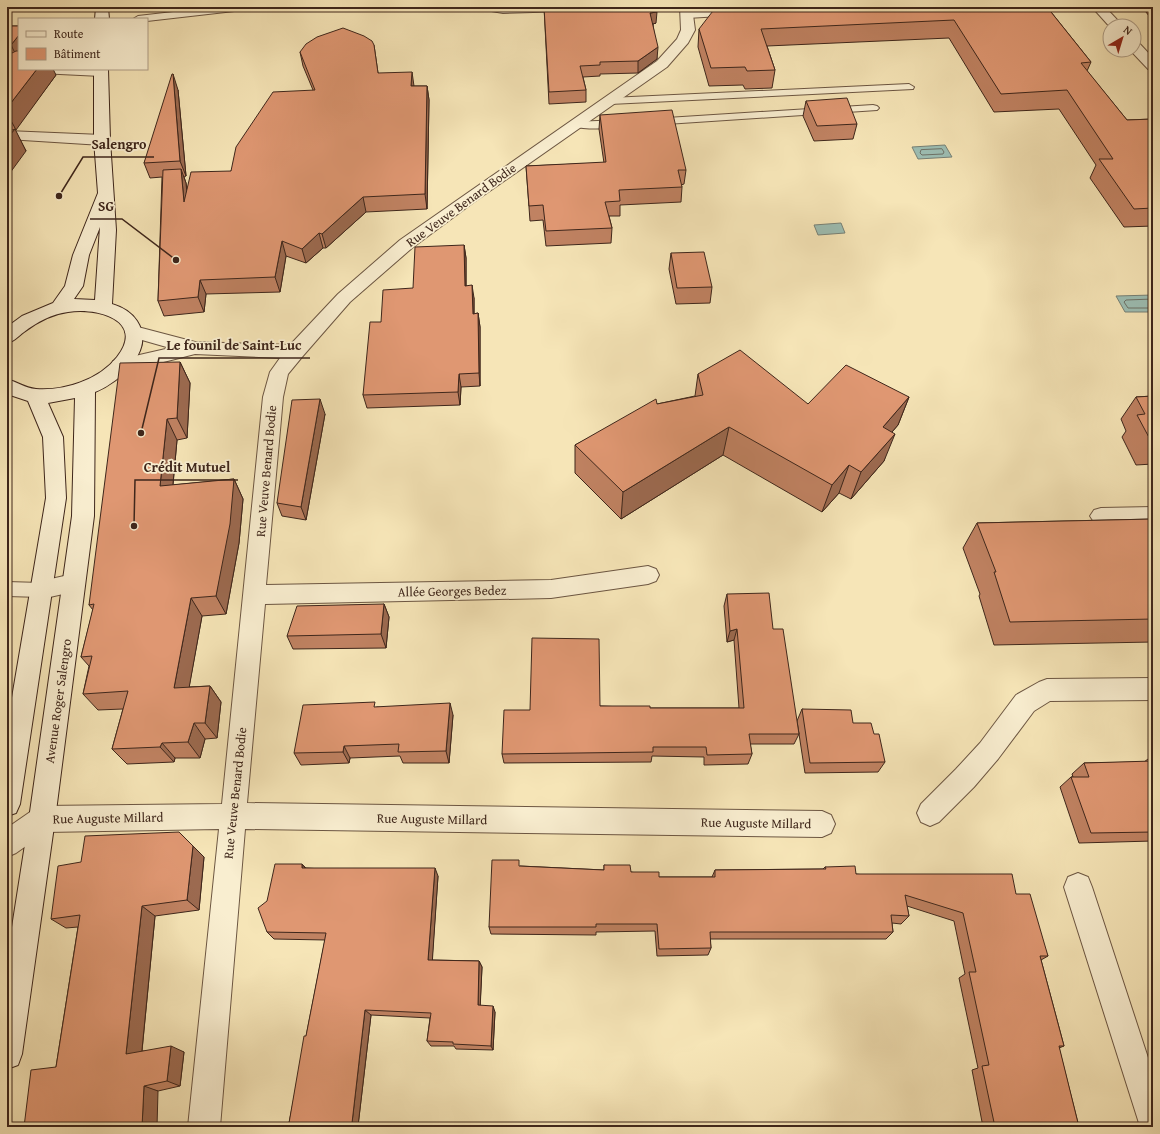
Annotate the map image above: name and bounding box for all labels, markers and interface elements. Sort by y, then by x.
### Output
legend [18,18,148,70]
north arrow [1102,18,1142,58]
text: N [1120,22,1136,39]
text: Route [54,25,84,42]
text: Bâtiment [54,45,101,62]
callout: Salengro [83,131,154,157]
text: Salengro [91,134,147,154]
street label: Rue Veuve Benard Bodie [402,158,520,252]
callout: SG [90,193,122,219]
text: SG [98,196,114,216]
callout: Le founil de Saint-Luc [159,332,310,358]
text: Le founil de Saint-Luc [167,335,302,355]
street label: Rue Veuve Benard Bodie [251,404,281,538]
callout: Crédit Mutuel [135,454,238,480]
text: Crédit Mutuel [144,457,231,477]
street label: Allée Georges Bedez [397,581,507,601]
street label: Avenue Roger Salengro [40,637,76,764]
street label: Rue Veuve Benard Bodie [219,726,251,860]
street label: Rue Auguste Millard [53,808,163,828]
street label: Rue Auguste Millard [377,809,487,829]
street label: Rue Auguste Millard [701,813,811,833]

